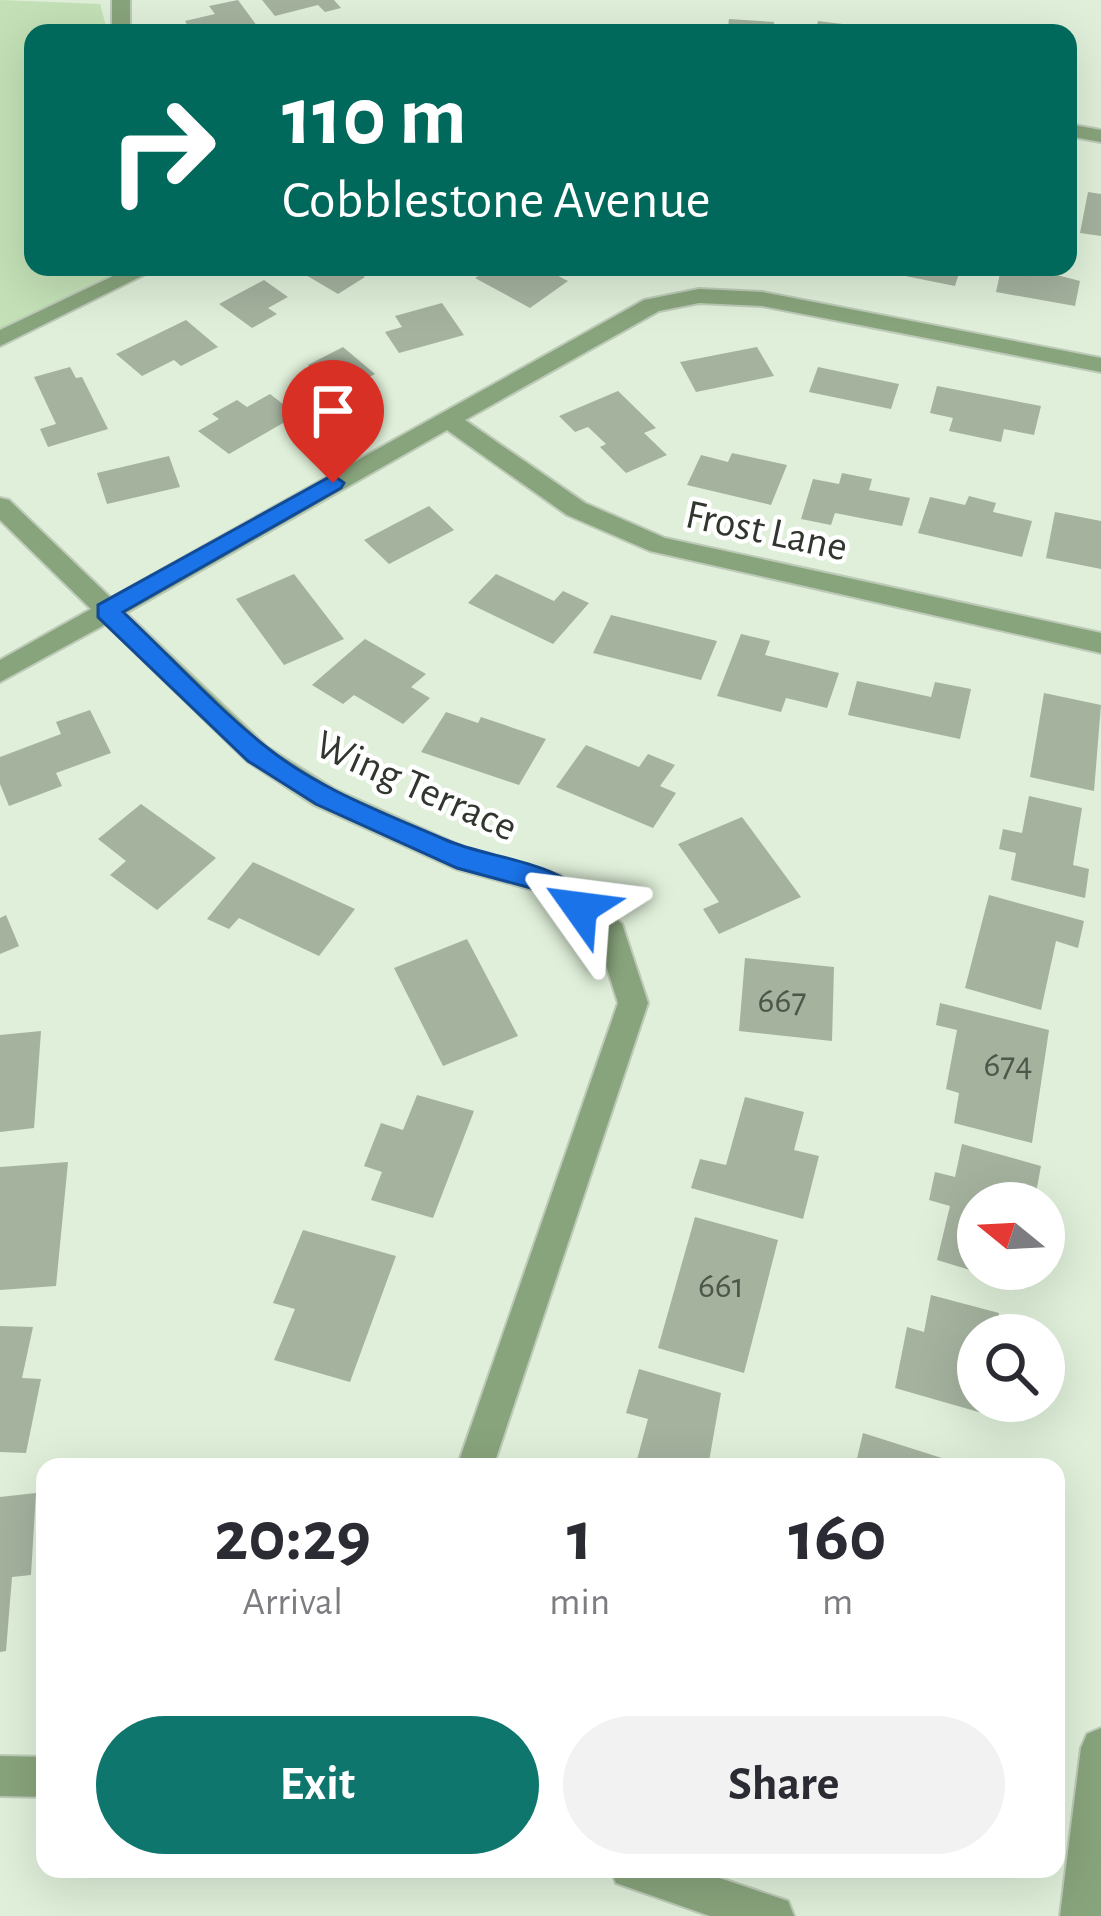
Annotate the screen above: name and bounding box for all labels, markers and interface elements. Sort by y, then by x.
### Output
icon: right [84,72,240,228]
text: 110 m [282,76,467,160]
text: Cobblestone Avenue [282,174,711,228]
pin [282,360,384,483]
icon: arrive [300,378,366,444]
street label: Frost Lane [682,493,851,569]
street label: Wing Terrace [309,723,523,849]
position arrow [517,845,643,971]
house number: 667 [758,983,806,1019]
house number: 674 [983,1047,1033,1083]
north arrow [957,1182,1065,1290]
map controls [957,1182,1065,1422]
house number: 661 [698,1268,744,1304]
button: search [957,1314,1065,1422]
text: 20:29 [214,1501,371,1573]
text: 1 [567,1501,593,1573]
text: 160 [788,1501,887,1573]
text: Arrival [243,1583,343,1622]
text: min [549,1583,610,1622]
text: m [822,1583,853,1622]
button: Exit [96,1716,539,1854]
button: Share [563,1716,1005,1854]

